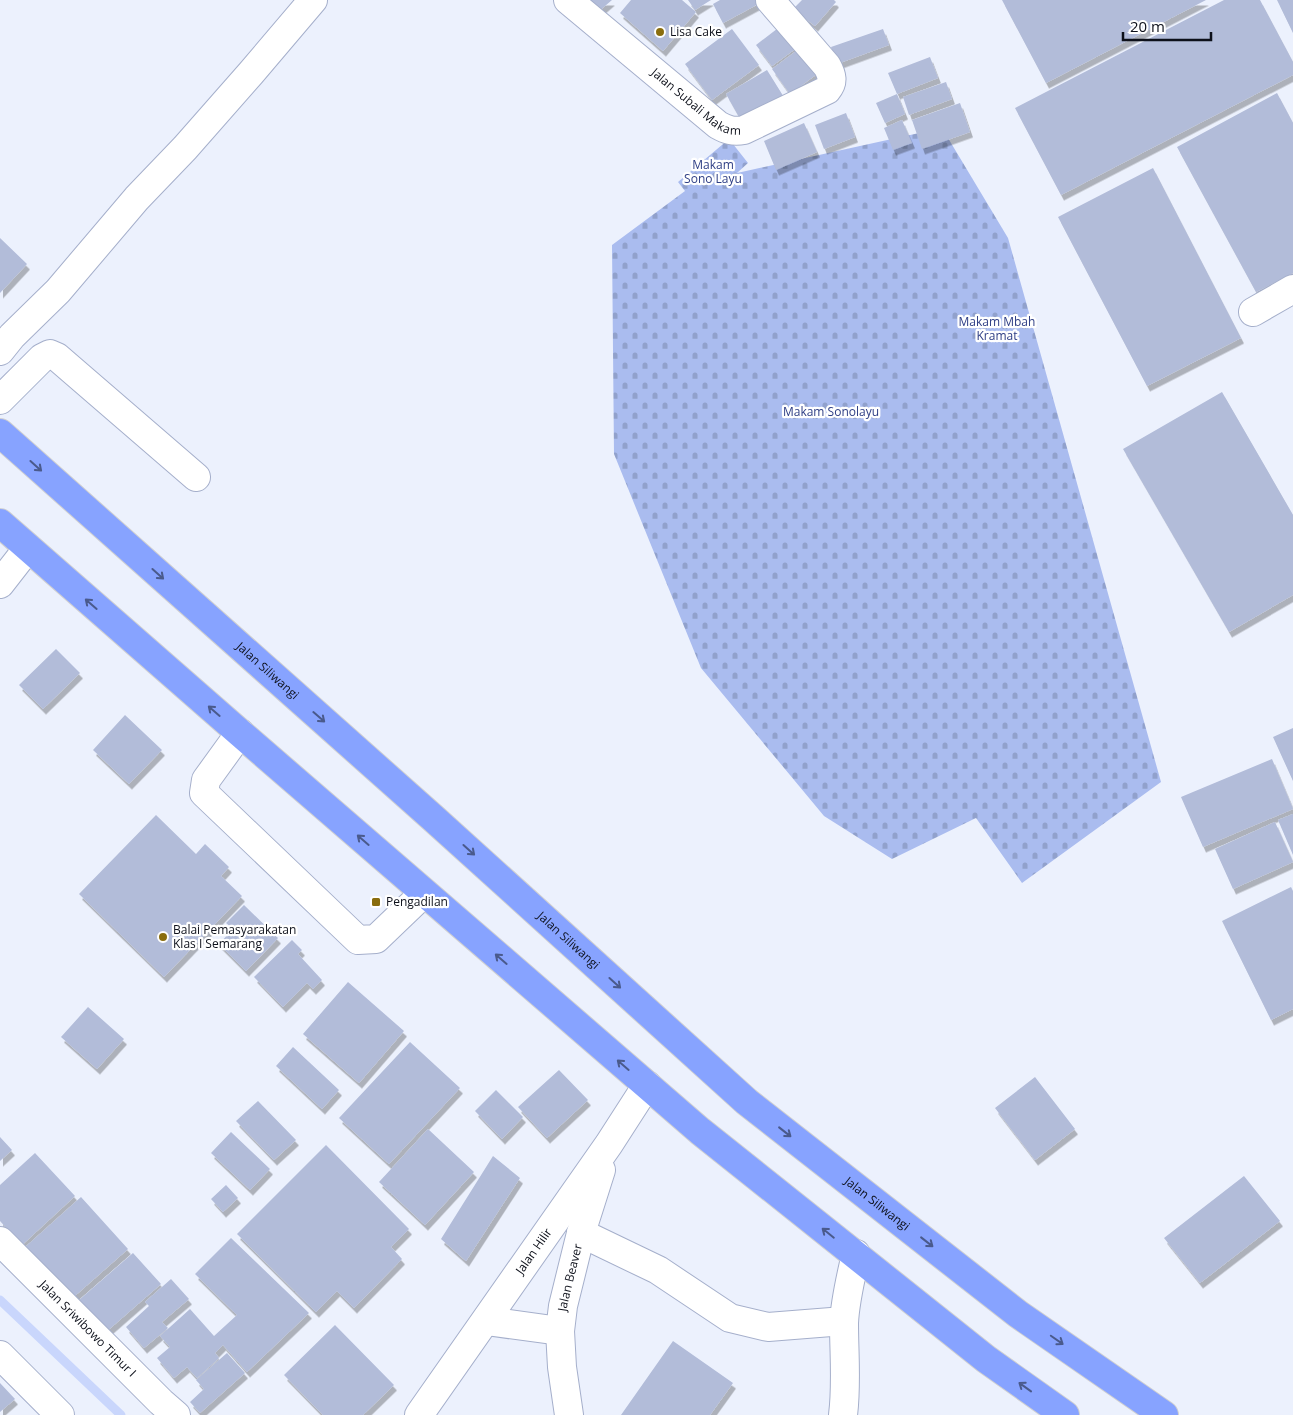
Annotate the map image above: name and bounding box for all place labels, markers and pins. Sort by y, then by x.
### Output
place label: Lisa Cake [670,23,722,40]
marker: Lisa Cake [654,26,666,38]
place label: Pengadilan [386,893,448,910]
marker: Pengadilan [370,896,382,908]
place label: Balai Pemasyarakatan Klas I Semarang [173,921,296,952]
marker: Balai Pemasyarakatan Klas I Semarang [157,931,169,943]

